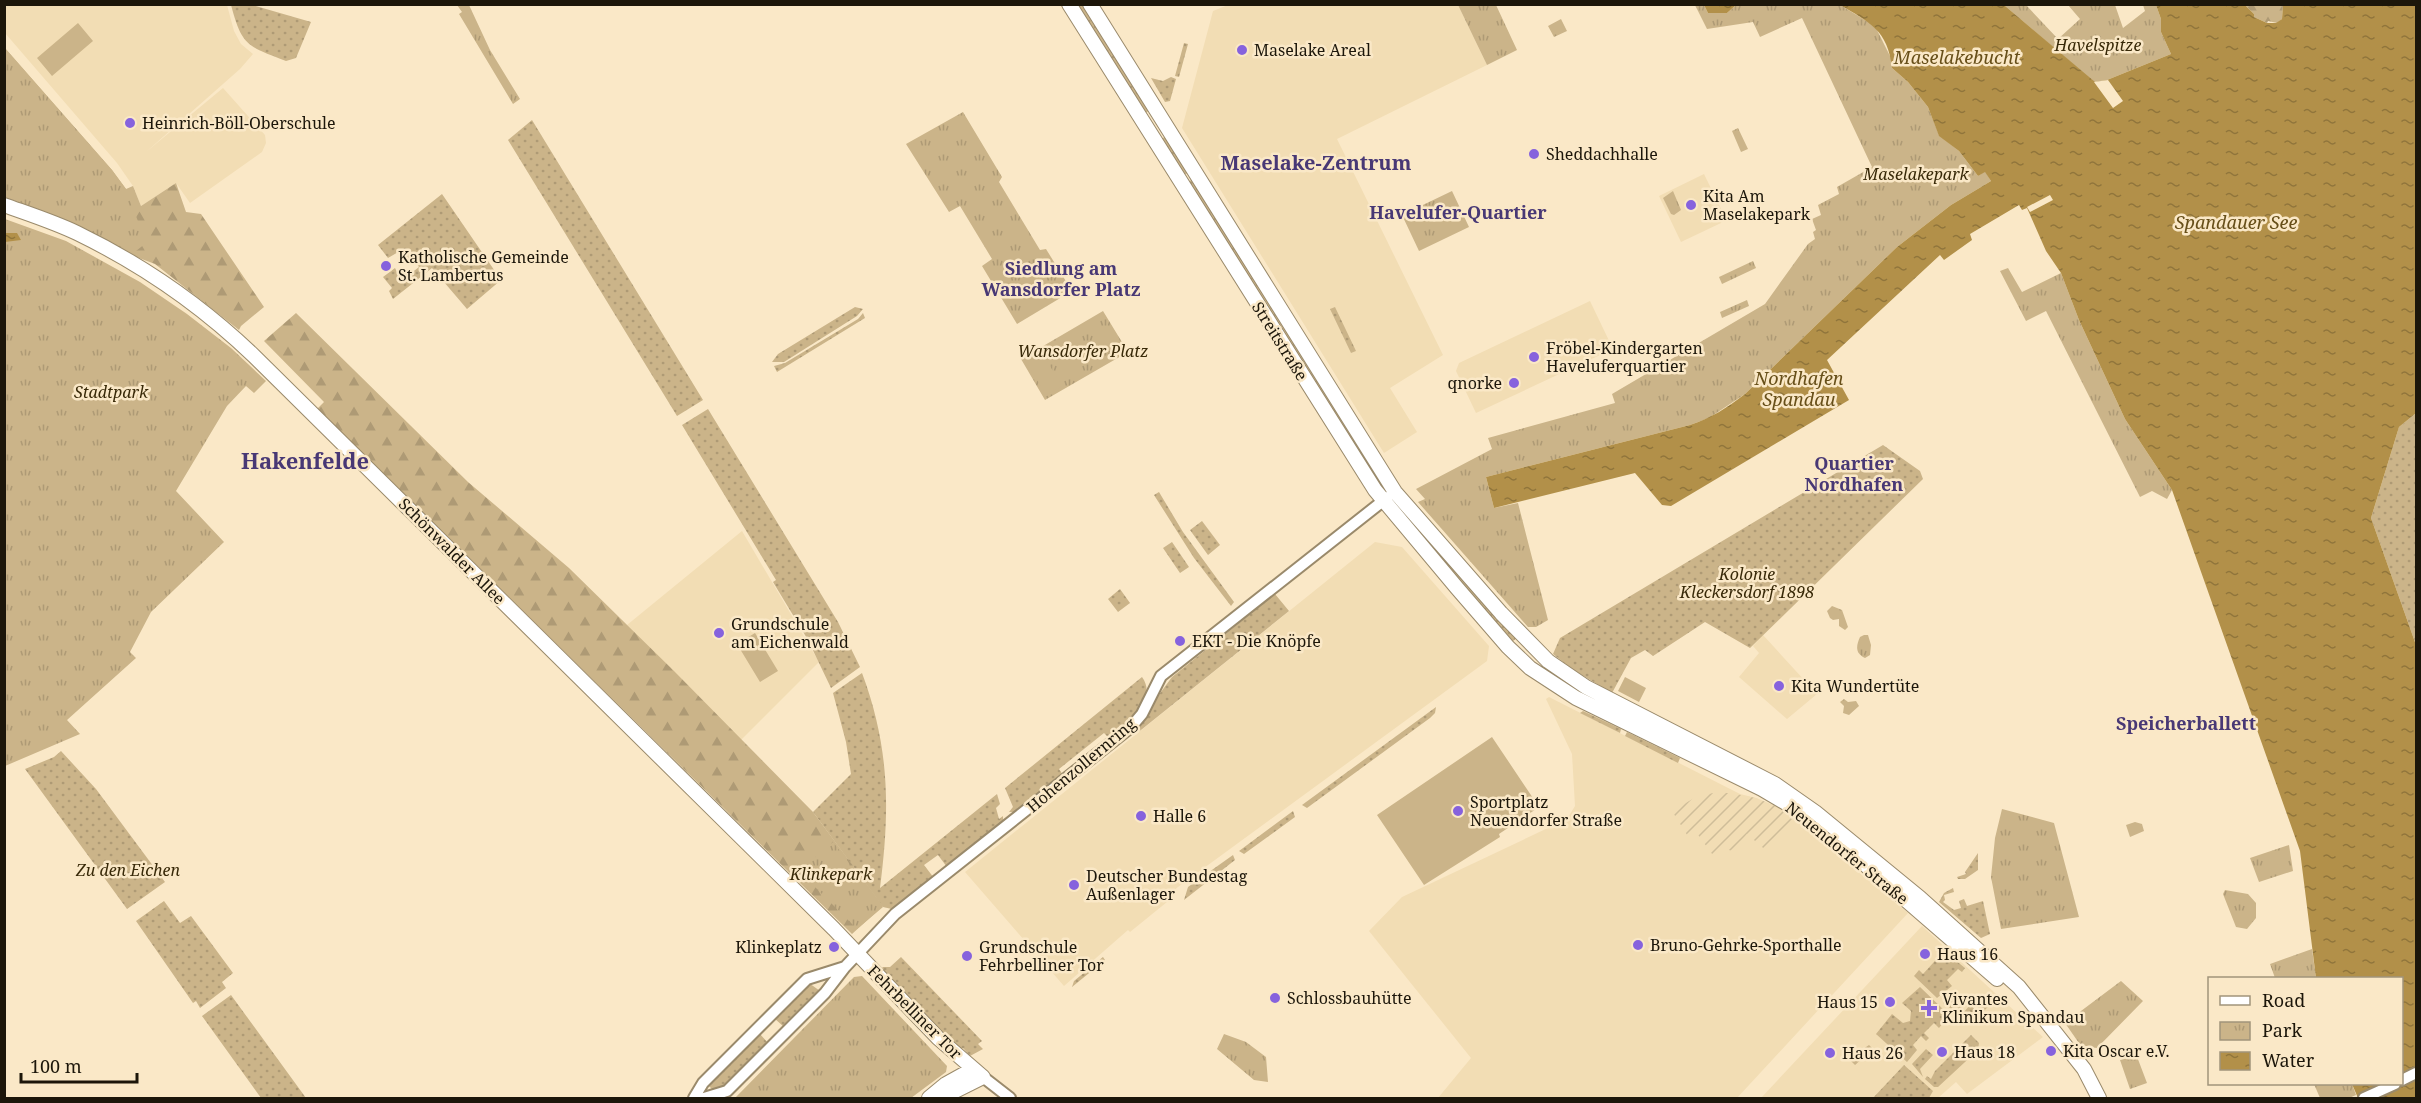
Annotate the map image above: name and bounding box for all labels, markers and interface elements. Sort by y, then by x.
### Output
park label: Havelspitze [2054,34,2141,56]
place label: Maselake Areal [1254,39,1371,61]
marker: Maselake Areal [1235,43,1249,57]
water label: Maselakebucht [1893,45,2020,69]
place label: Heinrich-Böll-Oberschule [142,112,336,134]
marker: Heinrich-Böll-Oberschule [123,116,137,130]
place label: Sheddachhalle [1546,143,1658,165]
marker: Sheddachhalle [1527,147,1541,161]
district label: Maselake-Zentrum [1221,149,1412,176]
park label: Maselakepark [1862,163,1970,185]
place label: Kita Am Maselakepark [1703,185,1811,225]
marker: Kita Am Maselakepark [1684,198,1698,212]
district label: Havelufer-Quartier [1369,200,1547,224]
water label: Spandauer See [2175,210,2297,234]
place label: Katholische Gemeinde St. Lambertus [398,246,569,286]
district label: Siedlung am Wansdorfer Platz [982,256,1140,301]
marker: Katholische Gemeinde St. Lambertus [379,259,393,273]
street label: Streitstraße [1247,297,1313,385]
place label: Fröbel-Kindergarten Haveluferquartier [1546,337,1703,377]
park label: Wansdorfer Platz [1018,340,1148,362]
marker: Fröbel-Kindergarten Haveluferquartier [1527,350,1541,364]
water label: Nordhafen Spandau [1753,366,1844,411]
place label: qnorke [1447,372,1502,394]
marker: qnorke [1507,376,1521,390]
park label: Stadtpark [74,381,149,403]
district label: Hakenfelde [241,445,369,475]
district label: Quartier Nordhafen [1805,451,1903,496]
street label: Schönwalder Allee [394,493,510,609]
park label: Kolonie Kleckersdorf 1898 [1679,563,1814,603]
place label: Grundschule am Eichenwald [731,613,849,653]
marker: Grundschule am Eichenwald [712,626,726,640]
place label: EKT - Die Knöpfe [1192,630,1321,652]
marker: EKT - Die Knöpfe [1173,634,1187,648]
place label: Kita Wundertüte [1791,675,1919,697]
marker: Kita Wundertüte [1772,679,1786,693]
district label: Speicherballett [2116,711,2256,735]
street label: Hohenzollernring [1022,713,1141,817]
place label: Sportplatz Neuendorfer Straße [1470,791,1622,831]
street label: Neuendorfer Straße [1781,797,1913,909]
marker: Sportplatz Neuendorfer Straße [1451,804,1465,818]
place label: Halle 6 [1153,805,1206,827]
marker: Halle 6 [1134,809,1148,823]
park label: Zu den Eichen [75,859,180,881]
park label: Klinkepark [789,863,873,885]
place label: Deutscher Bundestag Außenlager [1086,865,1248,905]
marker: Deutscher Bundestag Außenlager [1067,878,1081,892]
place label: Bruno-Gehrke-Sporthalle [1650,934,1842,956]
place label: Klinkeplatz [735,936,822,958]
place label: Grundschule Fehrbelliner Tor [979,936,1104,976]
marker: Bruno-Gehrke-Sporthalle [1631,938,1645,952]
marker: Klinkeplatz [827,940,841,954]
place label: Haus 16 [1937,943,1998,965]
marker: Haus 16 [1918,947,1932,961]
marker: Grundschule Fehrbelliner Tor [960,949,974,963]
street label: Fehrbelliner Tor [863,960,967,1064]
legend [2208,977,2403,1085]
place label: Schlossbauhütte [1287,987,1412,1009]
place label: Vivantes Klinikum Spandau [1942,988,2084,1028]
text: Road [2262,988,2305,1012]
marker: Schlossbauhütte [1268,991,1282,1005]
place label: Haus 15 [1817,991,1878,1013]
marker: Haus 15 [1883,995,1897,1009]
marker: Vivantes Klinikum Spandau [1920,999,1938,1017]
text: Park [2262,1018,2302,1042]
place label: Kita Oscar e.V. [2063,1040,2170,1062]
place label: Haus 18 [1954,1041,2015,1063]
place label: Haus 26 [1842,1042,1903,1064]
marker: Kita Oscar e.V. [2044,1044,2058,1058]
marker: Haus 18 [1935,1045,1949,1059]
scale bar [21,1046,136,1084]
marker: Haus 26 [1823,1046,1837,1060]
text: Water [2262,1048,2315,1072]
text: 100 m [30,1054,82,1078]

